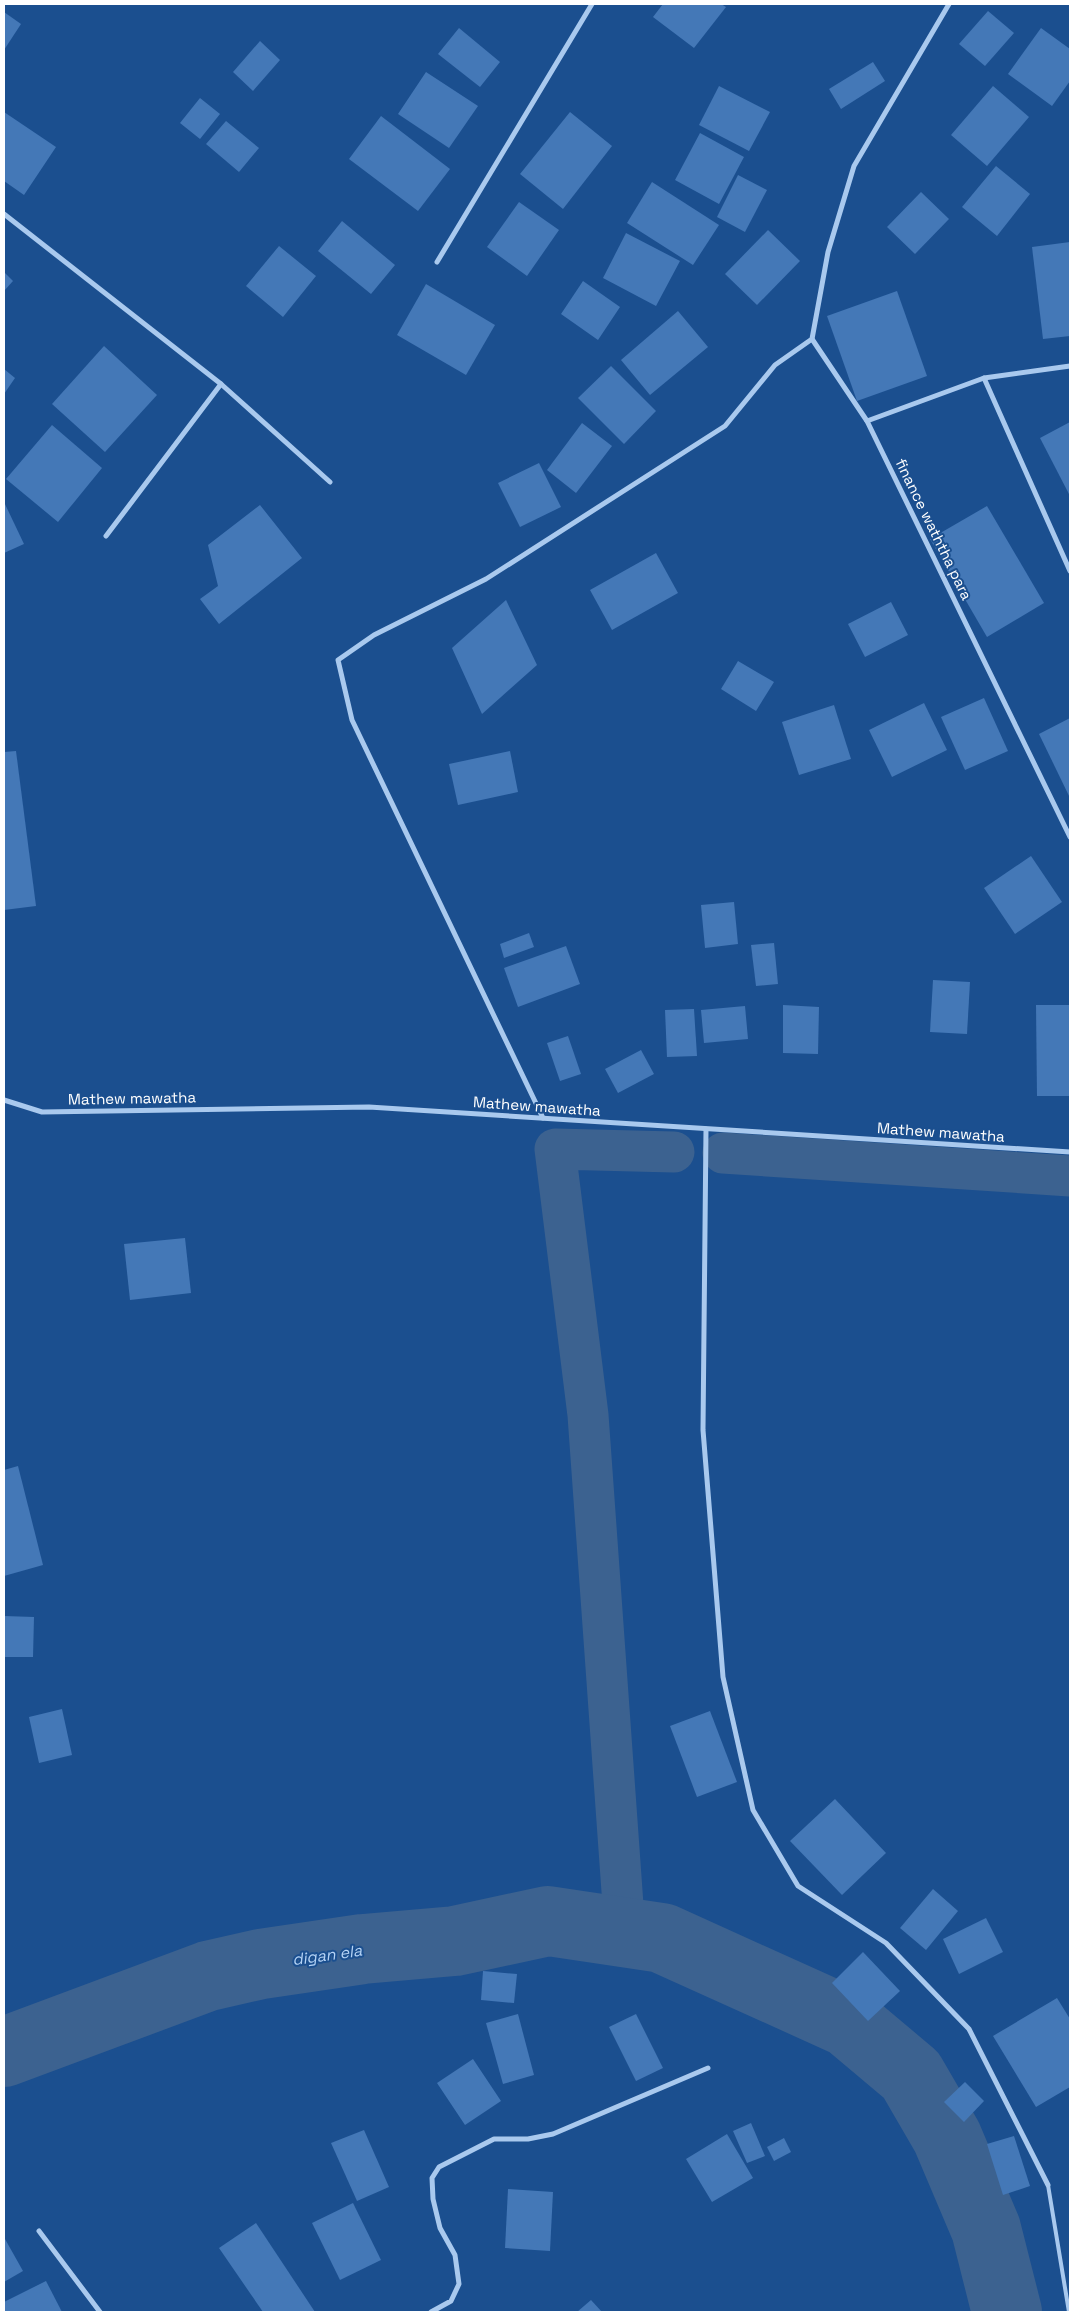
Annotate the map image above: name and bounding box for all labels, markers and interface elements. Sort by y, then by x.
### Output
street label: finance waththa para [891,455,977,603]
street label: Mathew mawatha [68,1087,197,1109]
street label: Mathew mawatha [473,1092,602,1120]
street label: Mathew mawatha [877,1118,1006,1146]
water label: digan ela [291,1940,364,1970]

